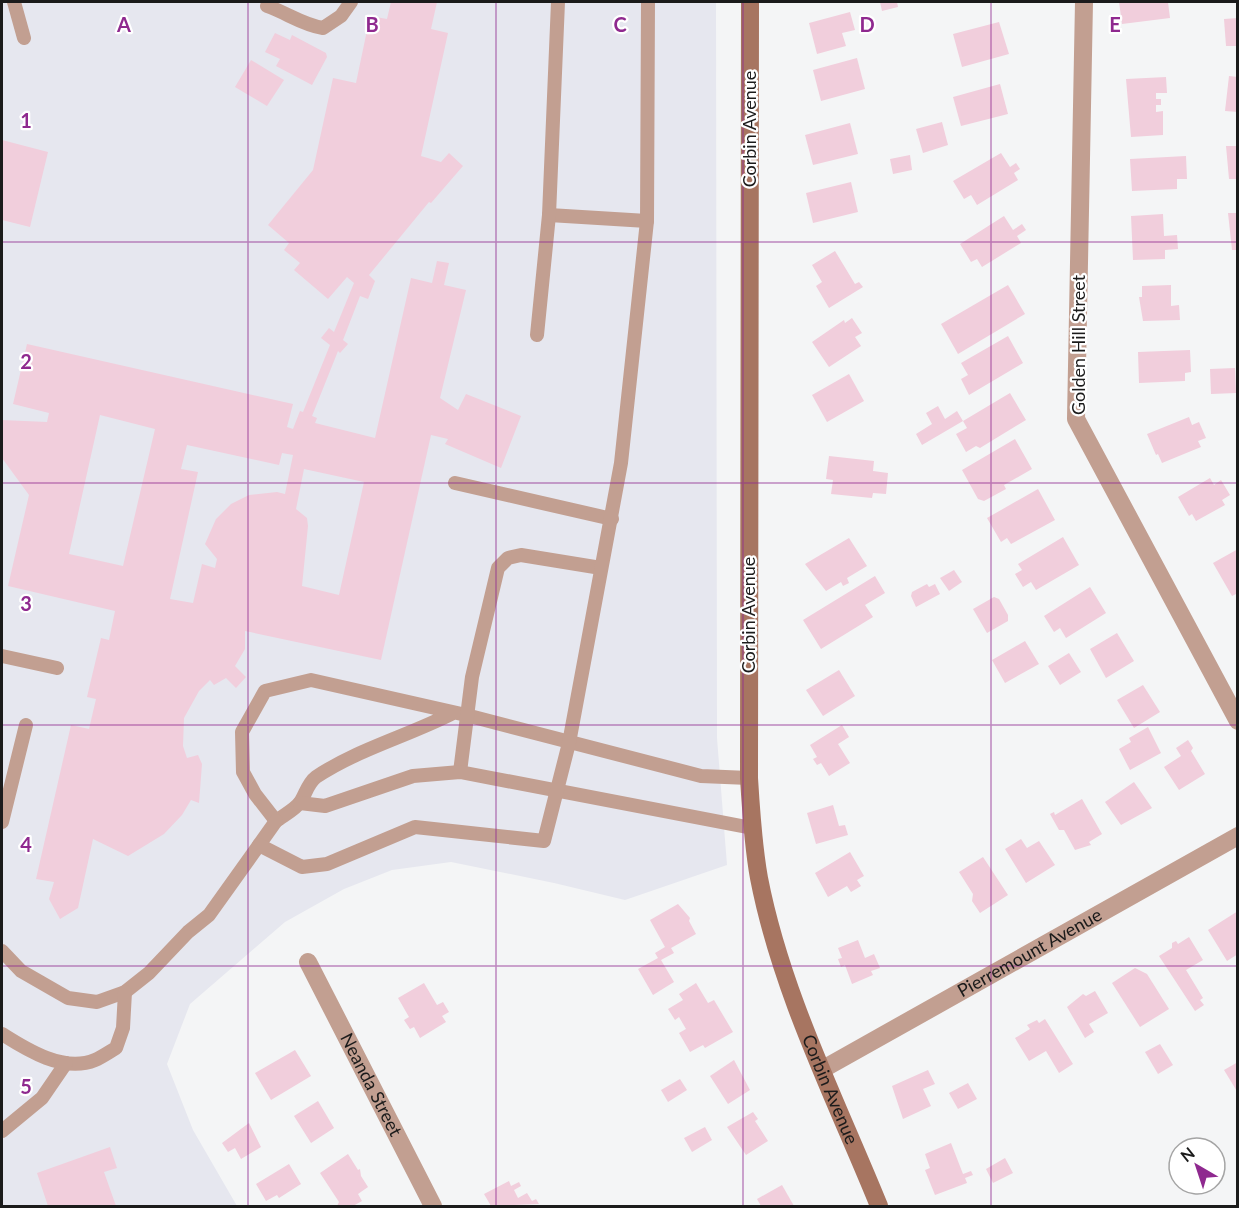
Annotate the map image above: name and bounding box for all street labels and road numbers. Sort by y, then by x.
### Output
street label: Corbin Avenue [738,71,760,187]
street label: Golden Hill Street [1067,274,1089,415]
street label: Corbin Avenue [737,557,759,673]
street label: Pierremount Avenue [953,903,1105,1001]
street label: Neanda Street [336,1029,408,1140]
street label: Corbin Avenue [798,1031,864,1147]

